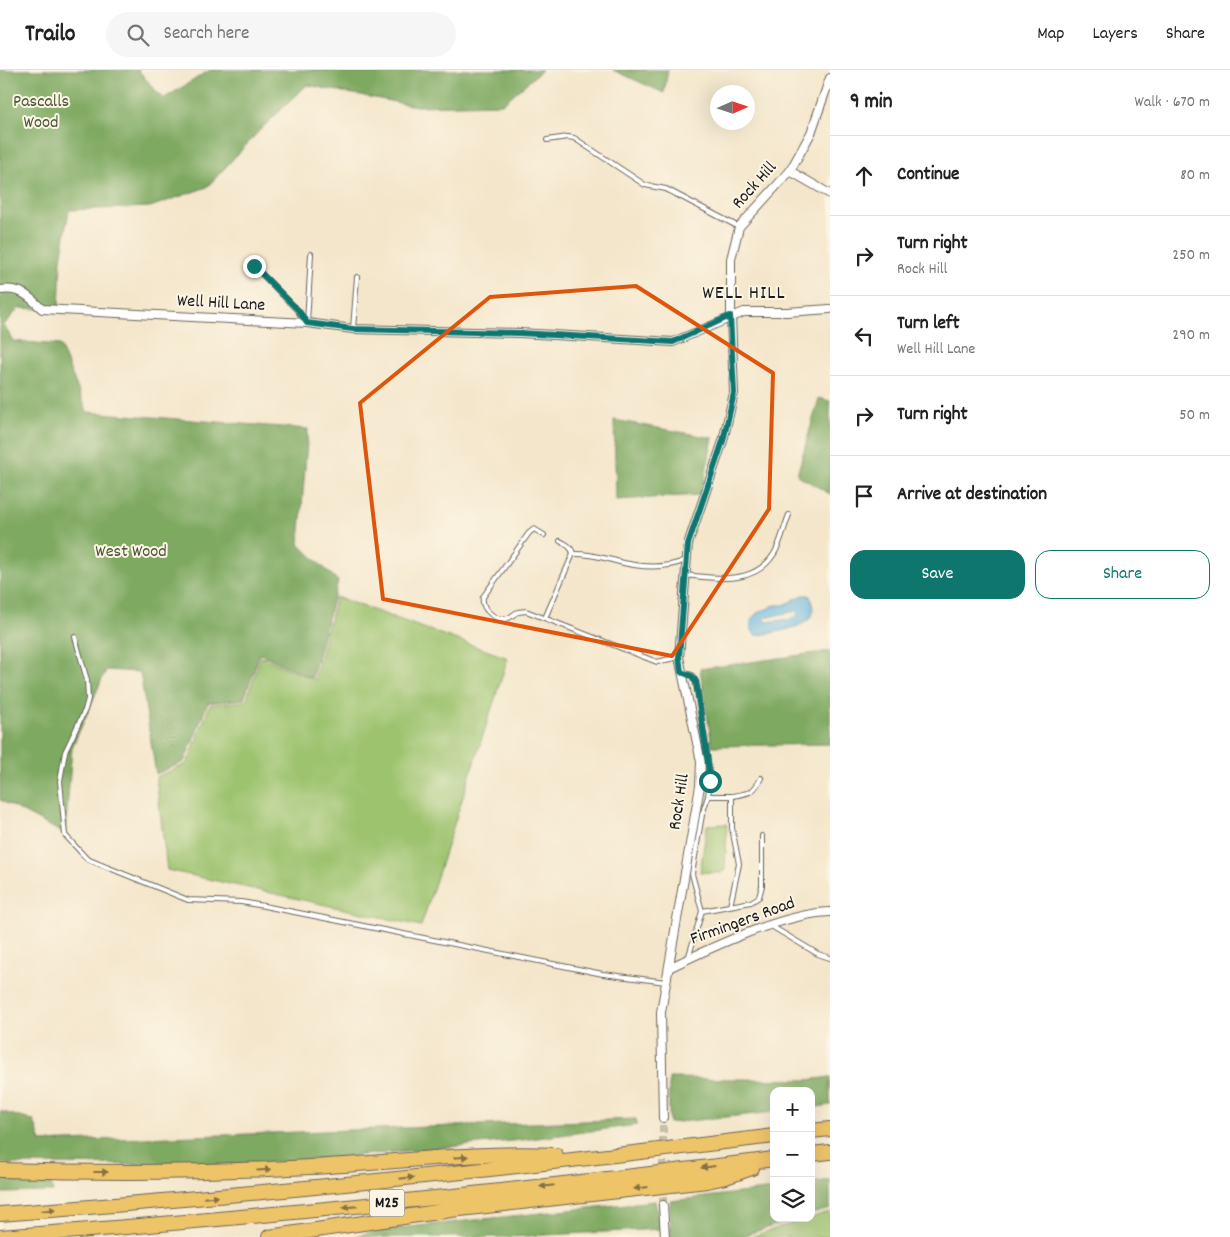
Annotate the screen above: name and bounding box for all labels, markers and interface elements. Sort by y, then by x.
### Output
search box [106,12,456,57]
text: Trailo [25,18,76,52]
icon: search [124,21,152,49]
text: Search here [164,21,249,48]
text: Map [1037,22,1064,47]
text: Layers [1092,22,1138,47]
text: Share [1166,22,1205,47]
north arrow [710,85,755,130]
text: 9 min [850,88,892,118]
park label: Pascalls Wood [13,90,69,136]
text: Walk · 670 m [1135,91,1210,114]
street label: Rock Hill [727,156,784,215]
icon: ahead [850,162,878,190]
text: Continue [897,162,959,189]
text: 80 m [1180,164,1210,187]
text: Turn right [897,231,968,258]
icon: right [850,242,878,270]
text: 250 m [1172,244,1210,267]
route end [243,255,266,278]
text: Rock Hill [897,258,947,281]
district label: WELL HILL [702,280,786,308]
street label: Well Hill Lane [176,289,266,319]
text: Turn left [897,311,960,338]
icon: left [850,322,878,350]
text: 290 m [1172,324,1210,347]
text: Well Hill Lane [897,338,975,361]
icon: right [850,402,878,430]
text: Turn right [897,402,968,429]
text: 50 m [1179,404,1210,427]
icon: arrive [850,482,878,510]
text: Arrive at destination [897,482,1047,509]
park label: West Wood [95,540,167,565]
button: Save [850,550,1025,599]
button: Share [1035,550,1210,599]
route start [699,770,722,793]
street label: Rock Hill [663,771,697,832]
street label: Firmingers Road [687,891,799,953]
map controls [770,1087,815,1222]
button: + [770,1087,815,1132]
button: − [770,1132,815,1177]
one-way arrow [453,1152,469,1160]
one-way arrow [700,1163,716,1171]
one-way arrow [256,1165,272,1173]
one-way arrow [93,1168,109,1176]
one-way arrow [399,1174,415,1182]
button: layers [770,1177,815,1222]
one-way arrow [538,1182,554,1190]
one-way arrow [633,1185,649,1193]
road number: M25 [370,1190,404,1216]
one-way arrow [203,1193,219,1201]
one-way arrow [342,1203,358,1211]
one-way arrow [41,1206,57,1214]

